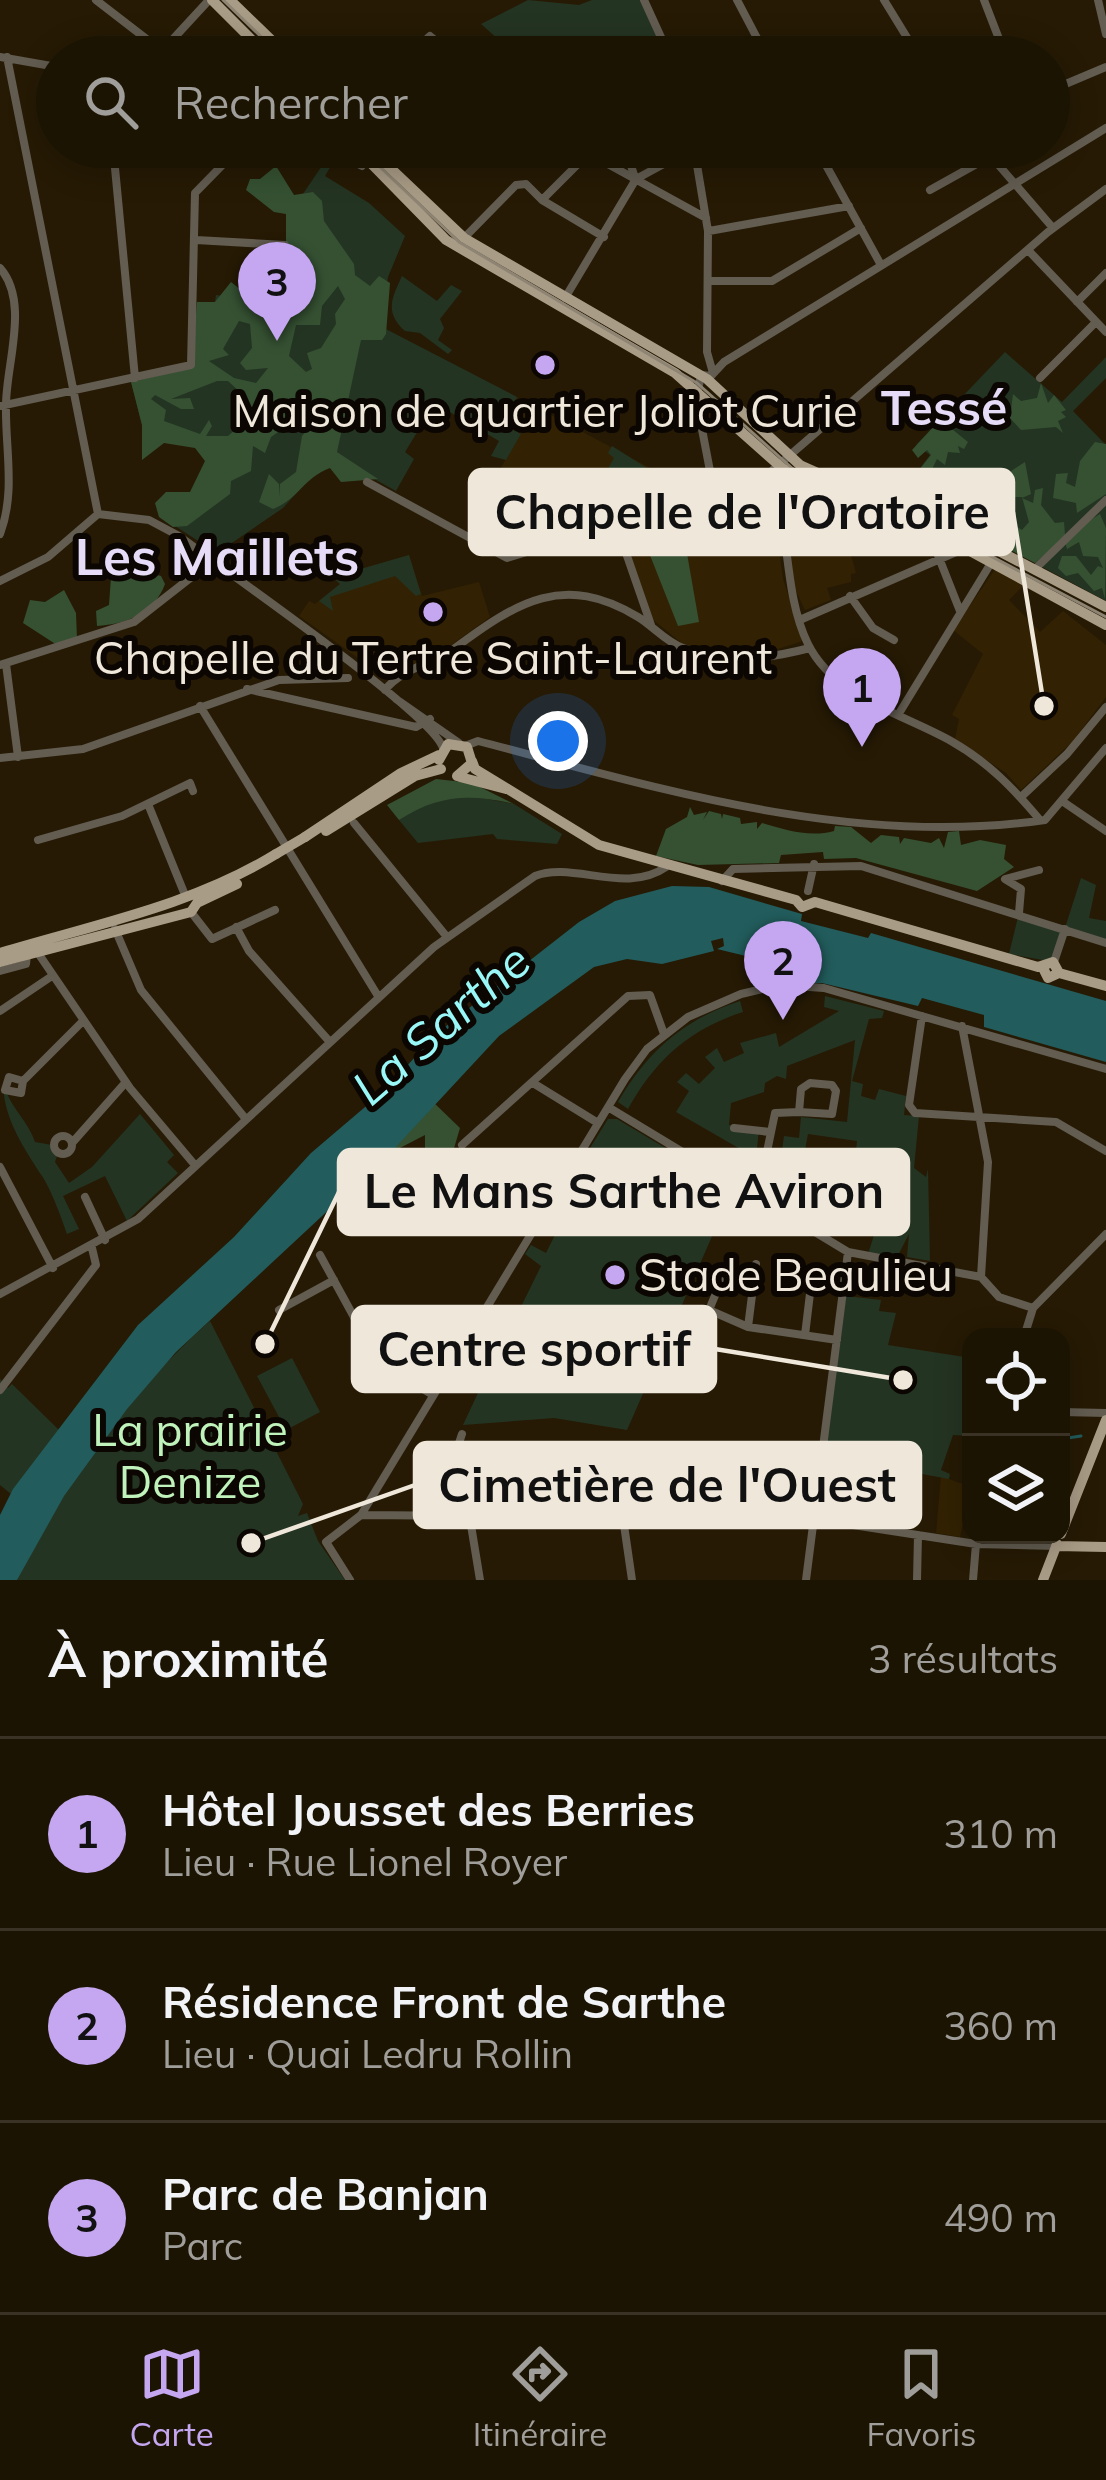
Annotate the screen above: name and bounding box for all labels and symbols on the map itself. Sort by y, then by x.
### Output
pin: 3 [238,242,316,341]
marker: Maison de quartier Joliot Curie [532,352,558,378]
district label: Tessé [881,377,1007,437]
place label: Maison de quartier Joliot Curie [233,382,857,438]
callout: Chapelle de l'Oratoire [470,470,1013,554]
text: Chapelle de l'Oratoire [494,481,990,541]
district label: Les Maillets [75,524,359,588]
marker: Chapelle du Tertre Saint-Laurent [420,599,446,625]
place label: Chapelle du Tertre Saint-Laurent [94,629,772,685]
pin: 1 [823,648,901,747]
your location [528,711,588,771]
pin: 2 [744,921,822,1020]
water label: La Sarthe [339,930,542,1117]
callout: Le Mans Sarthe Aviron [339,1150,908,1234]
text: Le Mans Sarthe Aviron [364,1160,884,1220]
place label: Stade Beaulieu [639,1246,953,1302]
marker: Stade Beaulieu [602,1262,628,1288]
callout: Centre sportif [353,1307,715,1391]
text: Centre sportif [377,1318,692,1378]
park label: La prairie Denize [92,1401,288,1509]
callout: Cimetière de l'Ouest [415,1443,920,1527]
text: Cimetière de l'Ouest [438,1454,896,1514]

